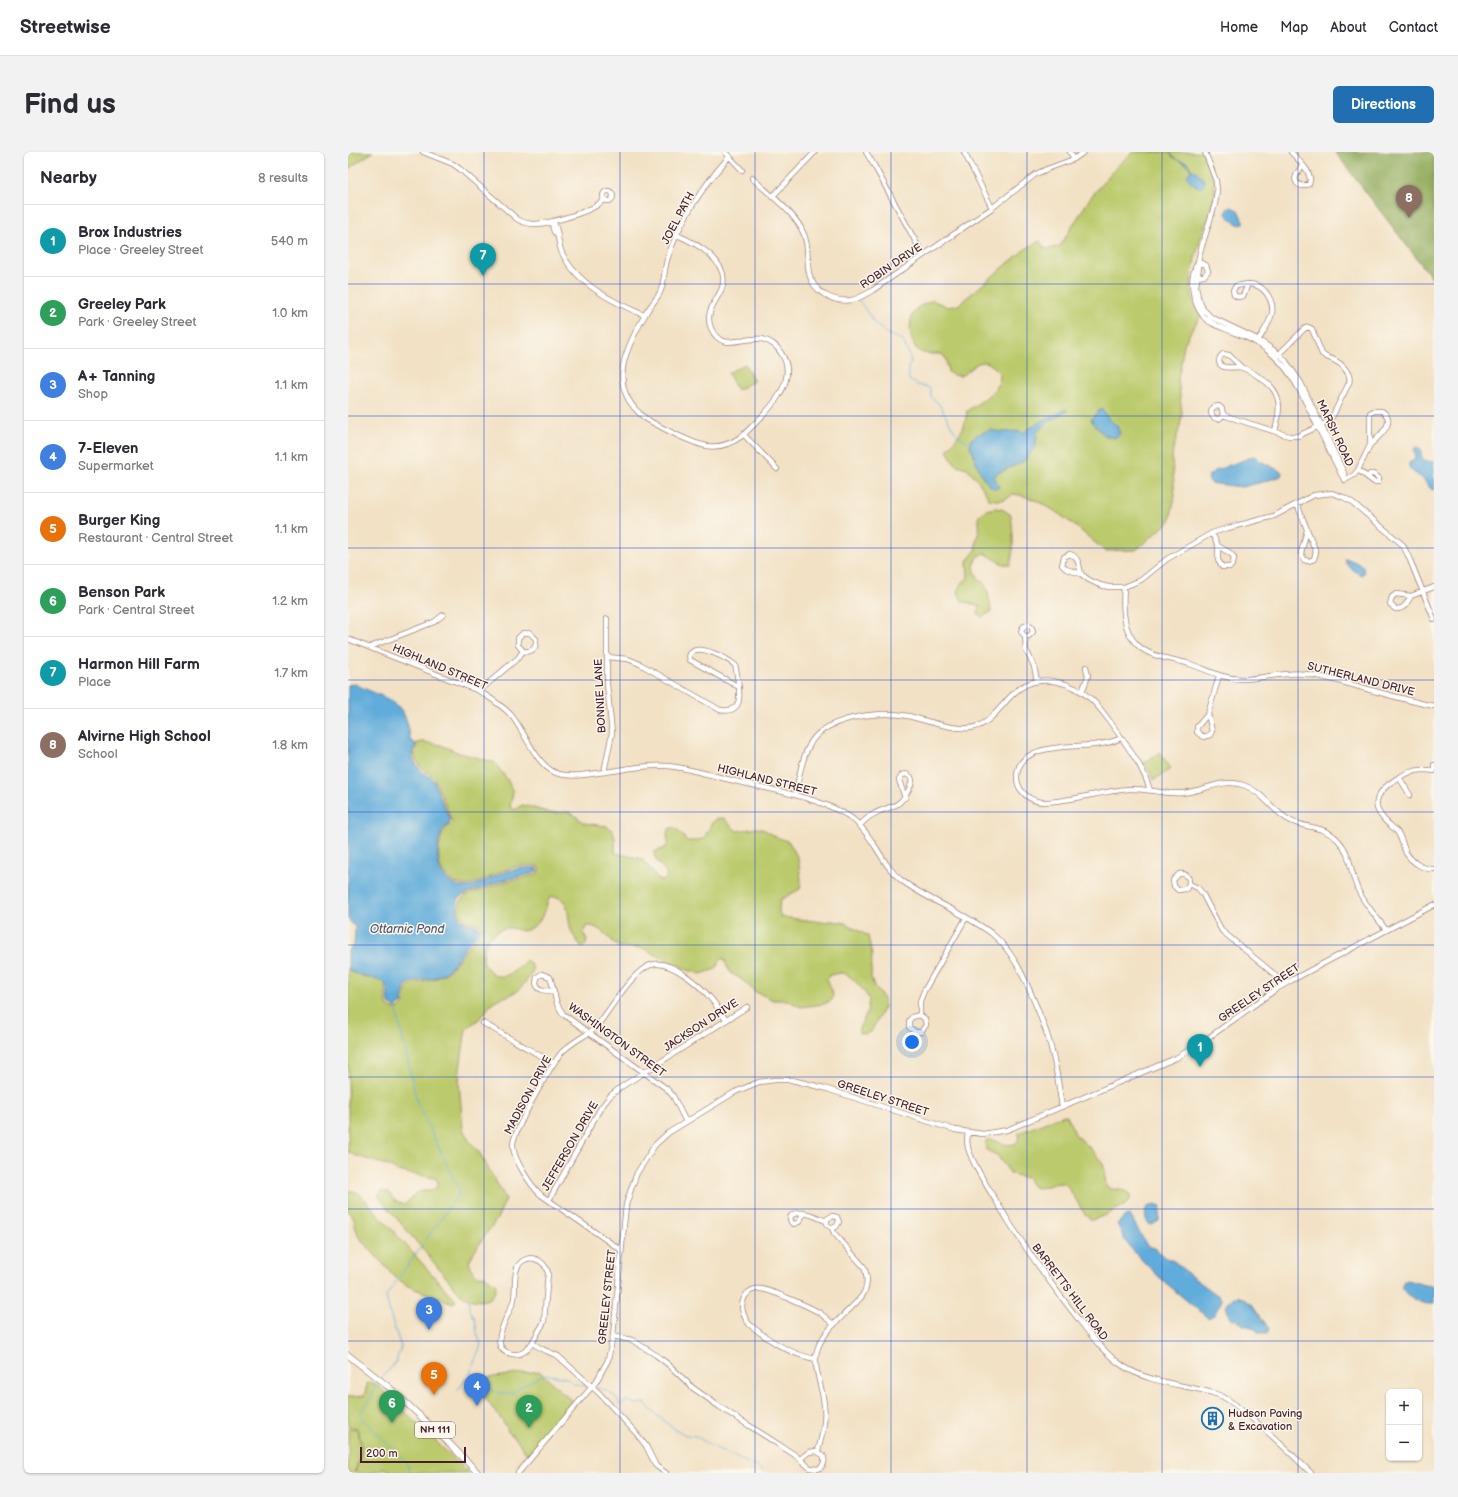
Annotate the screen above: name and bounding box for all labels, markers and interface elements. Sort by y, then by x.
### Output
text: Streetwise [20,16,111,39]
text: Home [1220,19,1258,36]
text: Map [1280,19,1308,36]
text: About [1330,19,1367,36]
text: Contact [1389,19,1438,36]
button: Directions [1333,86,1434,123]
text: Find us [24,88,116,121]
text: Nearby [40,168,97,188]
text: 8 results [258,170,308,186]
pin: 8 [1396,185,1422,218]
street label: JOEL PATH [659,190,697,246]
text: Brox Industries [78,223,182,242]
text: 1 [50,233,56,249]
text: 540 m [271,233,308,249]
street label: ROBIN DRIVE [858,241,924,291]
text: Place · Greeley Street [78,242,203,258]
pin: 7 [470,243,496,276]
text: Greeley Park [78,295,166,314]
text: 2 [49,305,57,321]
text: 1.0 km [272,305,308,321]
text: Park · Greeley Street [78,314,197,330]
text: A+ Tanning [78,367,155,386]
text: 3 [49,377,57,393]
text: 1.1 km [275,377,308,393]
text: Shop [78,386,108,402]
street label: MARSH ROAD [1314,397,1356,469]
text: 7-Eleven [78,439,138,458]
text: 4 [49,449,57,465]
text: 1.1 km [275,449,308,465]
text: Supermarket [78,458,154,474]
text: Burger King [78,511,160,530]
text: 5 [49,521,57,537]
text: 1.1 km [275,521,308,537]
text: Restaurant · Central Street [78,530,233,546]
text: Benson Park [78,583,165,602]
text: 6 [49,593,57,609]
text: 1.2 km [272,593,308,609]
text: Park · Central Street [78,602,194,618]
street label: HIGHLAND STREET [391,641,490,693]
text: Harmon Hill Farm [78,655,200,674]
street label: BONNIE LANE [592,658,608,734]
street label: SUTHERLAND DRIVE [1306,659,1416,699]
text: 7 [49,665,57,681]
text: 1.7 km [274,665,308,681]
text: Place [78,674,111,690]
text: Alvirne High School [78,727,211,746]
text: 8 [49,737,57,753]
text: 1.8 km [272,737,308,753]
text: School [78,746,118,762]
street label: HIGHLAND STREET [716,761,818,799]
water label: Ottarnic Pond [370,922,445,937]
street label: GREELEY STREET [1216,961,1302,1025]
street label: JACKSON DRIVE [661,996,741,1054]
street label: WASHINGTON STREET [566,1000,669,1080]
your location [902,1032,922,1052]
pin: 1 [1187,1034,1213,1067]
street label: MADISON DRIVE [502,1053,554,1137]
street label: GREELEY STREET [836,1077,931,1119]
street label: JEFFERSON DRIVE [539,1099,601,1193]
street label: BARRETTS HILL ROAD [1029,1241,1111,1343]
street label: GREELEY STREET [596,1249,618,1345]
pin: 3 [416,1297,442,1330]
pin: 5 [421,1362,447,1395]
pin: 4 [464,1373,490,1406]
map controls [1386,1389,1422,1461]
button: + [1386,1389,1422,1425]
pin: 6 [379,1390,405,1423]
pin: 2 [516,1395,542,1428]
building icon: Hudson Paving & Excavation [1199,1406,1225,1432]
place label: Hudson Paving & Excavation [1228,1407,1302,1433]
road number: NH 111 [415,1422,455,1438]
button: − [1386,1425,1422,1461]
scale bar [360,1445,466,1464]
text: 200 m [366,1447,398,1460]

